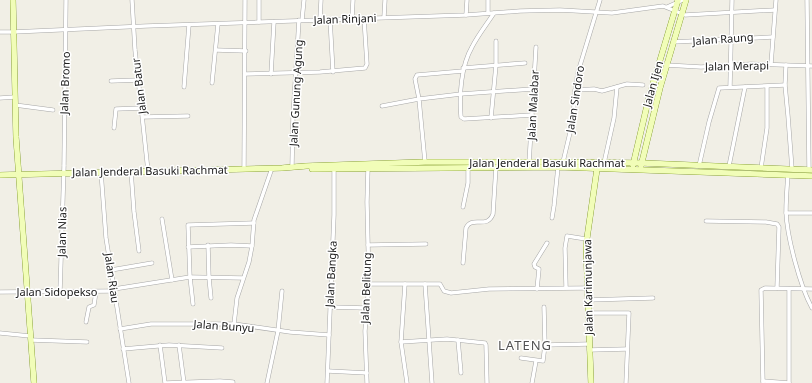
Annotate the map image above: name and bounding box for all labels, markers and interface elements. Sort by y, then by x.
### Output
street label: Jalan Rinjani [312,10,377,27]
street label: Jalan Raung [691,29,754,48]
street label: Jalan Gunung Agung [285,39,306,148]
street label: Jalan Bromo [56,51,73,116]
street label: Jalan Batur [128,57,150,116]
street label: Jalan Merapi [704,57,769,74]
street label: Jalan Ijen [638,59,666,110]
street label: Jalan Sindoro [562,64,587,135]
street label: Jalan Malabar [523,69,542,142]
street label: Jalan Jenderal Basuki Rachmat [468,155,625,170]
street label: Jalan Jenderal Basuki Rachmat [71,162,228,179]
street label: Jalan Nias [54,207,69,258]
street label: Jalan Karimunjawa [579,239,596,336]
street label: Jalan Bangka [321,240,340,309]
street label: Jalan Riau [101,251,123,304]
street label: Jalan Belitung [357,252,374,325]
street label: Jalan Sidopekso [16,284,98,299]
street label: Jalan Bunyu [192,316,255,335]
district label: LATENG [498,336,552,354]

